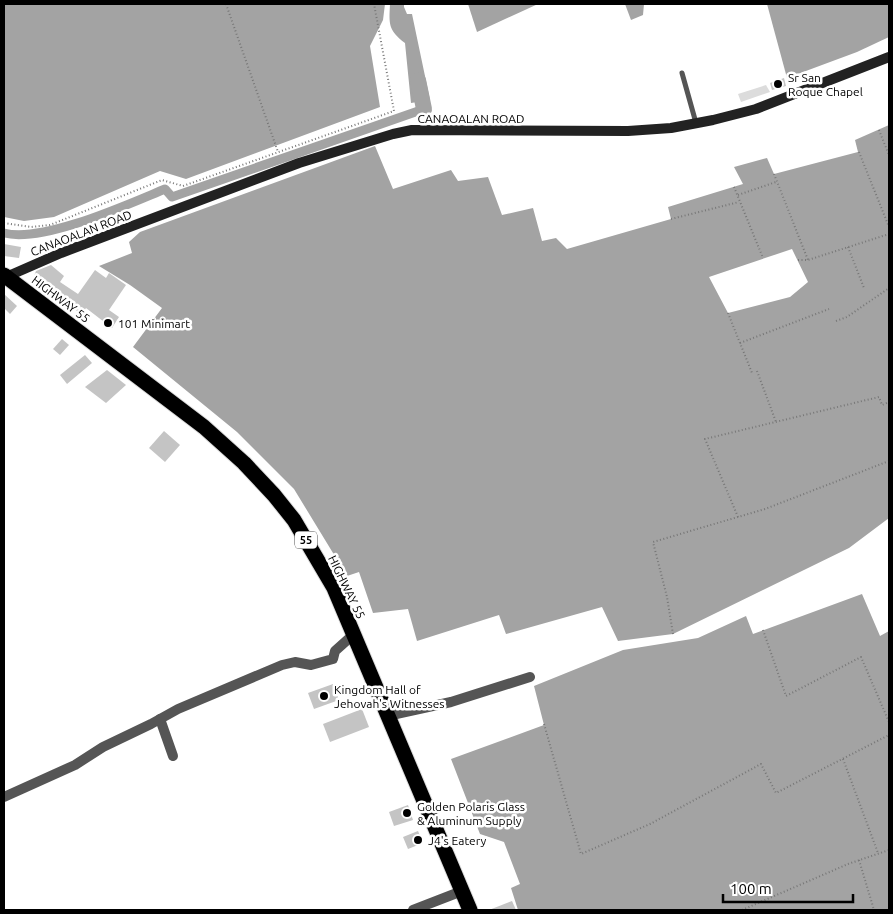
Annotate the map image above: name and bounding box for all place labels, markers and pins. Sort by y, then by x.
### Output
place label: Sr San Roque Chapel [788,71,863,98]
marker: Sr San Roque Chapel [772,78,784,90]
marker: 101 Minimart [102,317,114,329]
place label: 101 Minimart [118,317,190,330]
place label: Kingdom Hall of Jehovah's Witnesses [334,683,445,710]
marker: Kingdom Hall of Jehovah's Witnesses [318,690,330,702]
place label: Golden Polaris Glass & Aluminum Supply [417,800,525,827]
marker: Golden Polaris Glass & Aluminum Supply [401,807,413,819]
marker: J4's Eatery [412,834,424,846]
place label: J4's Eatery [428,834,487,847]

